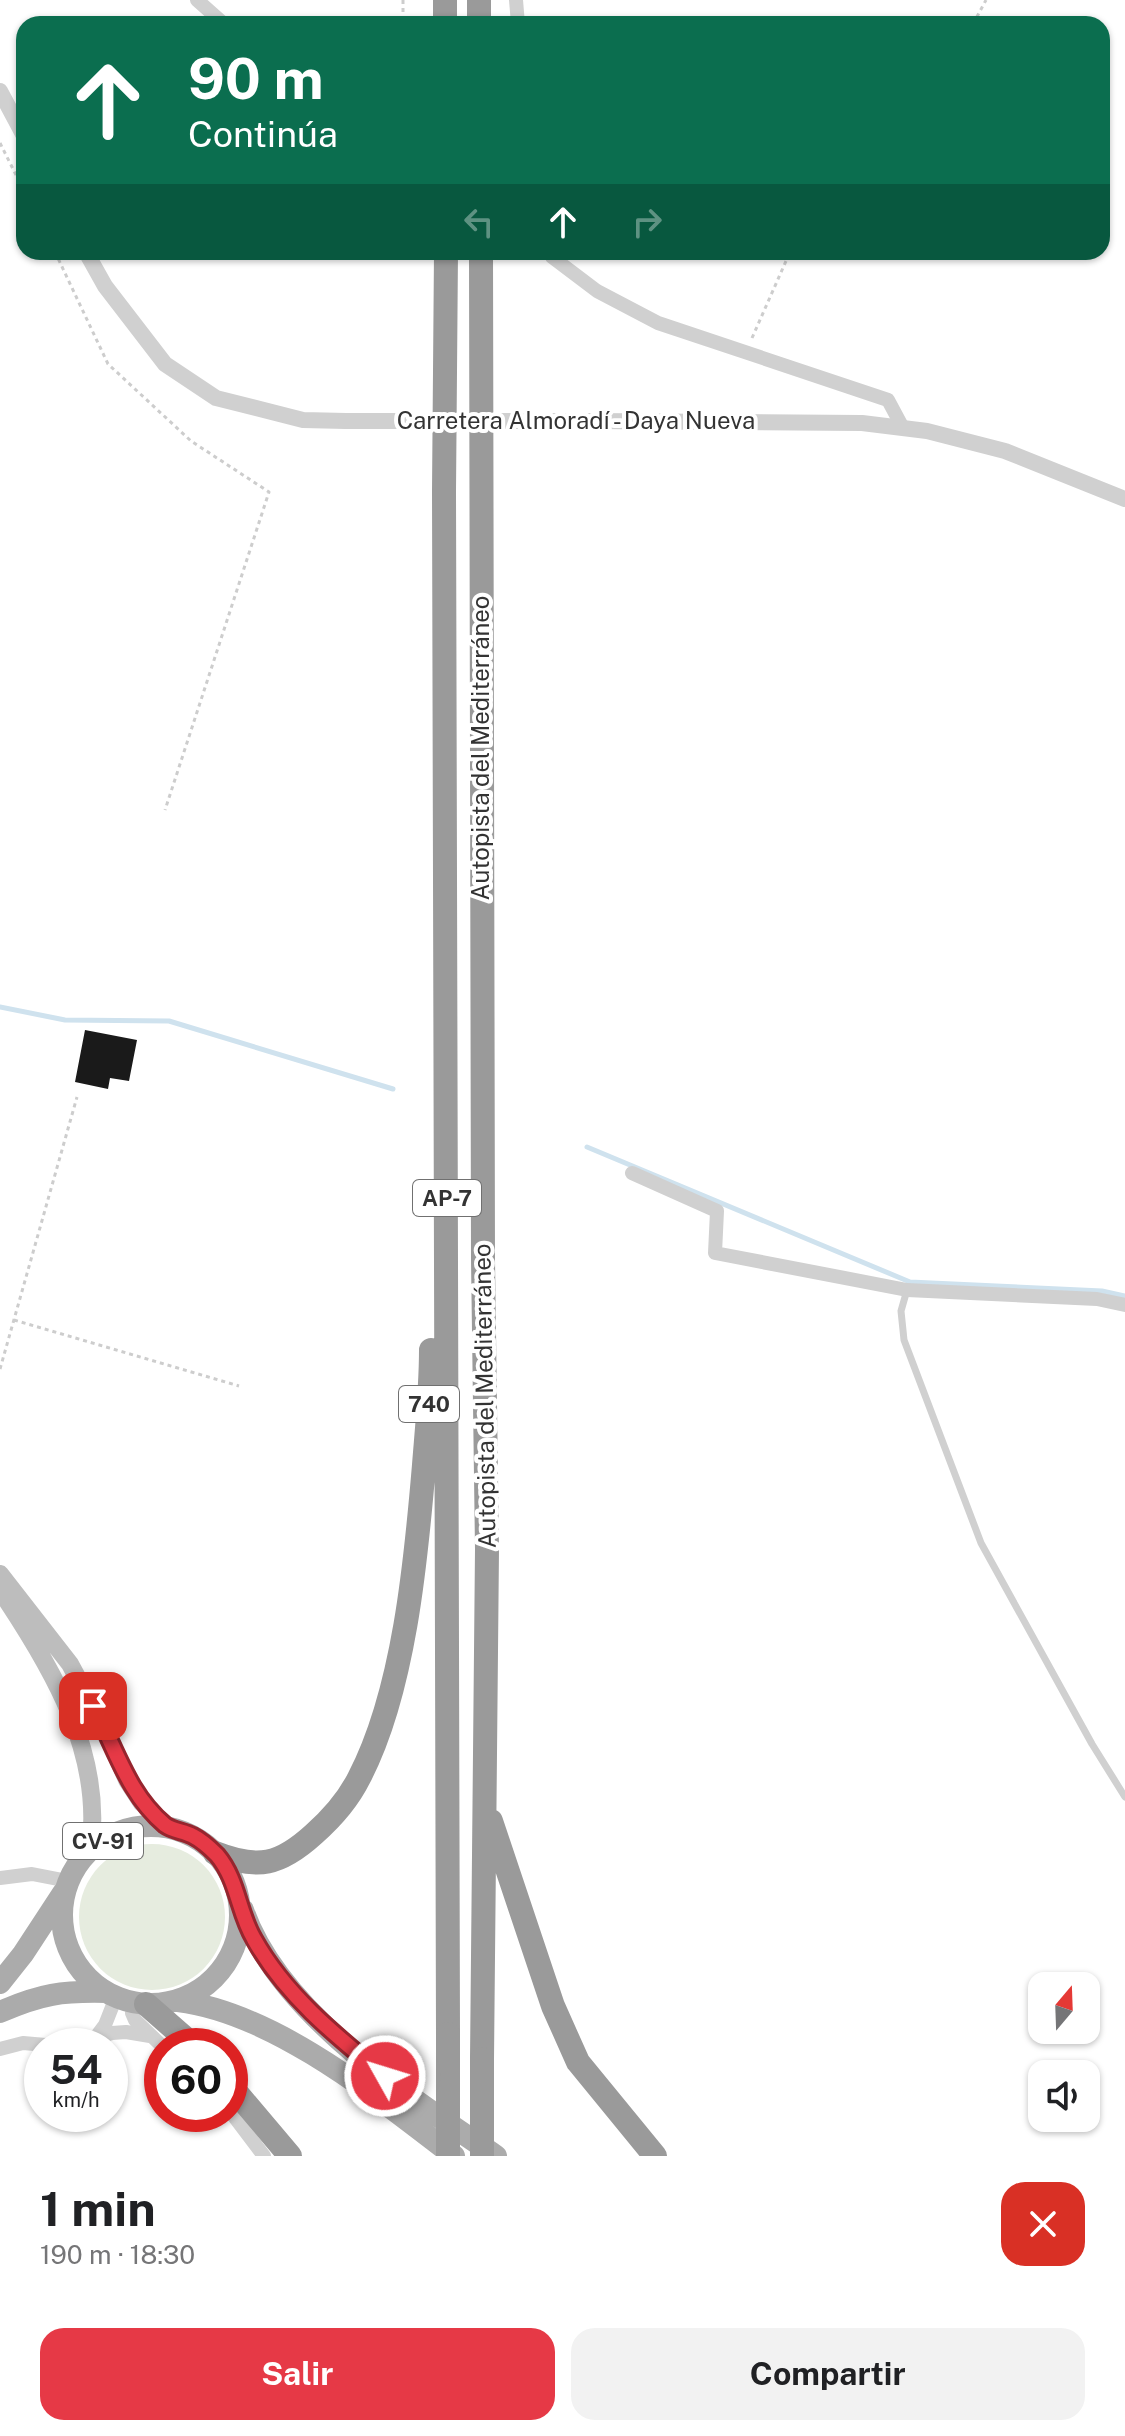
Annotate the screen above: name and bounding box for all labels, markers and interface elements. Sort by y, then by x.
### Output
text: 90 m [188,46,324,112]
icon: ahead [56,48,160,152]
text: Continúa [188,113,338,155]
icon: left [457,200,501,244]
icon: ahead [541,200,585,244]
icon: right [625,200,669,244]
street label: Carretera Almoradí - Daya Nueva [397,406,755,434]
street label: Autopista del Mediterráneo [466,596,494,900]
road number: AP-7 [413,1180,481,1216]
street label: Autopista del Mediterráneo [467,1243,501,1549]
road number: 740 [399,1386,459,1422]
pin [59,1672,127,1740]
icon: arrive [71,1684,115,1728]
road number: CV-91 [63,1823,143,1859]
north arrow [1028,1972,1100,2044]
map controls [1028,1972,1100,2132]
speed limit sign: 60 [144,2028,248,2132]
position arrow [343,2034,427,2118]
text: 54 [49,2046,103,2093]
button: sound [1028,2060,1100,2132]
text: km/h [52,2088,100,2112]
text: 1 min [40,2180,156,2237]
button: close [1001,2182,1085,2266]
text: 190 m · 18:30 [40,2239,195,2270]
button: Salir [40,2328,555,2420]
button: Compartir [571,2328,1085,2420]

